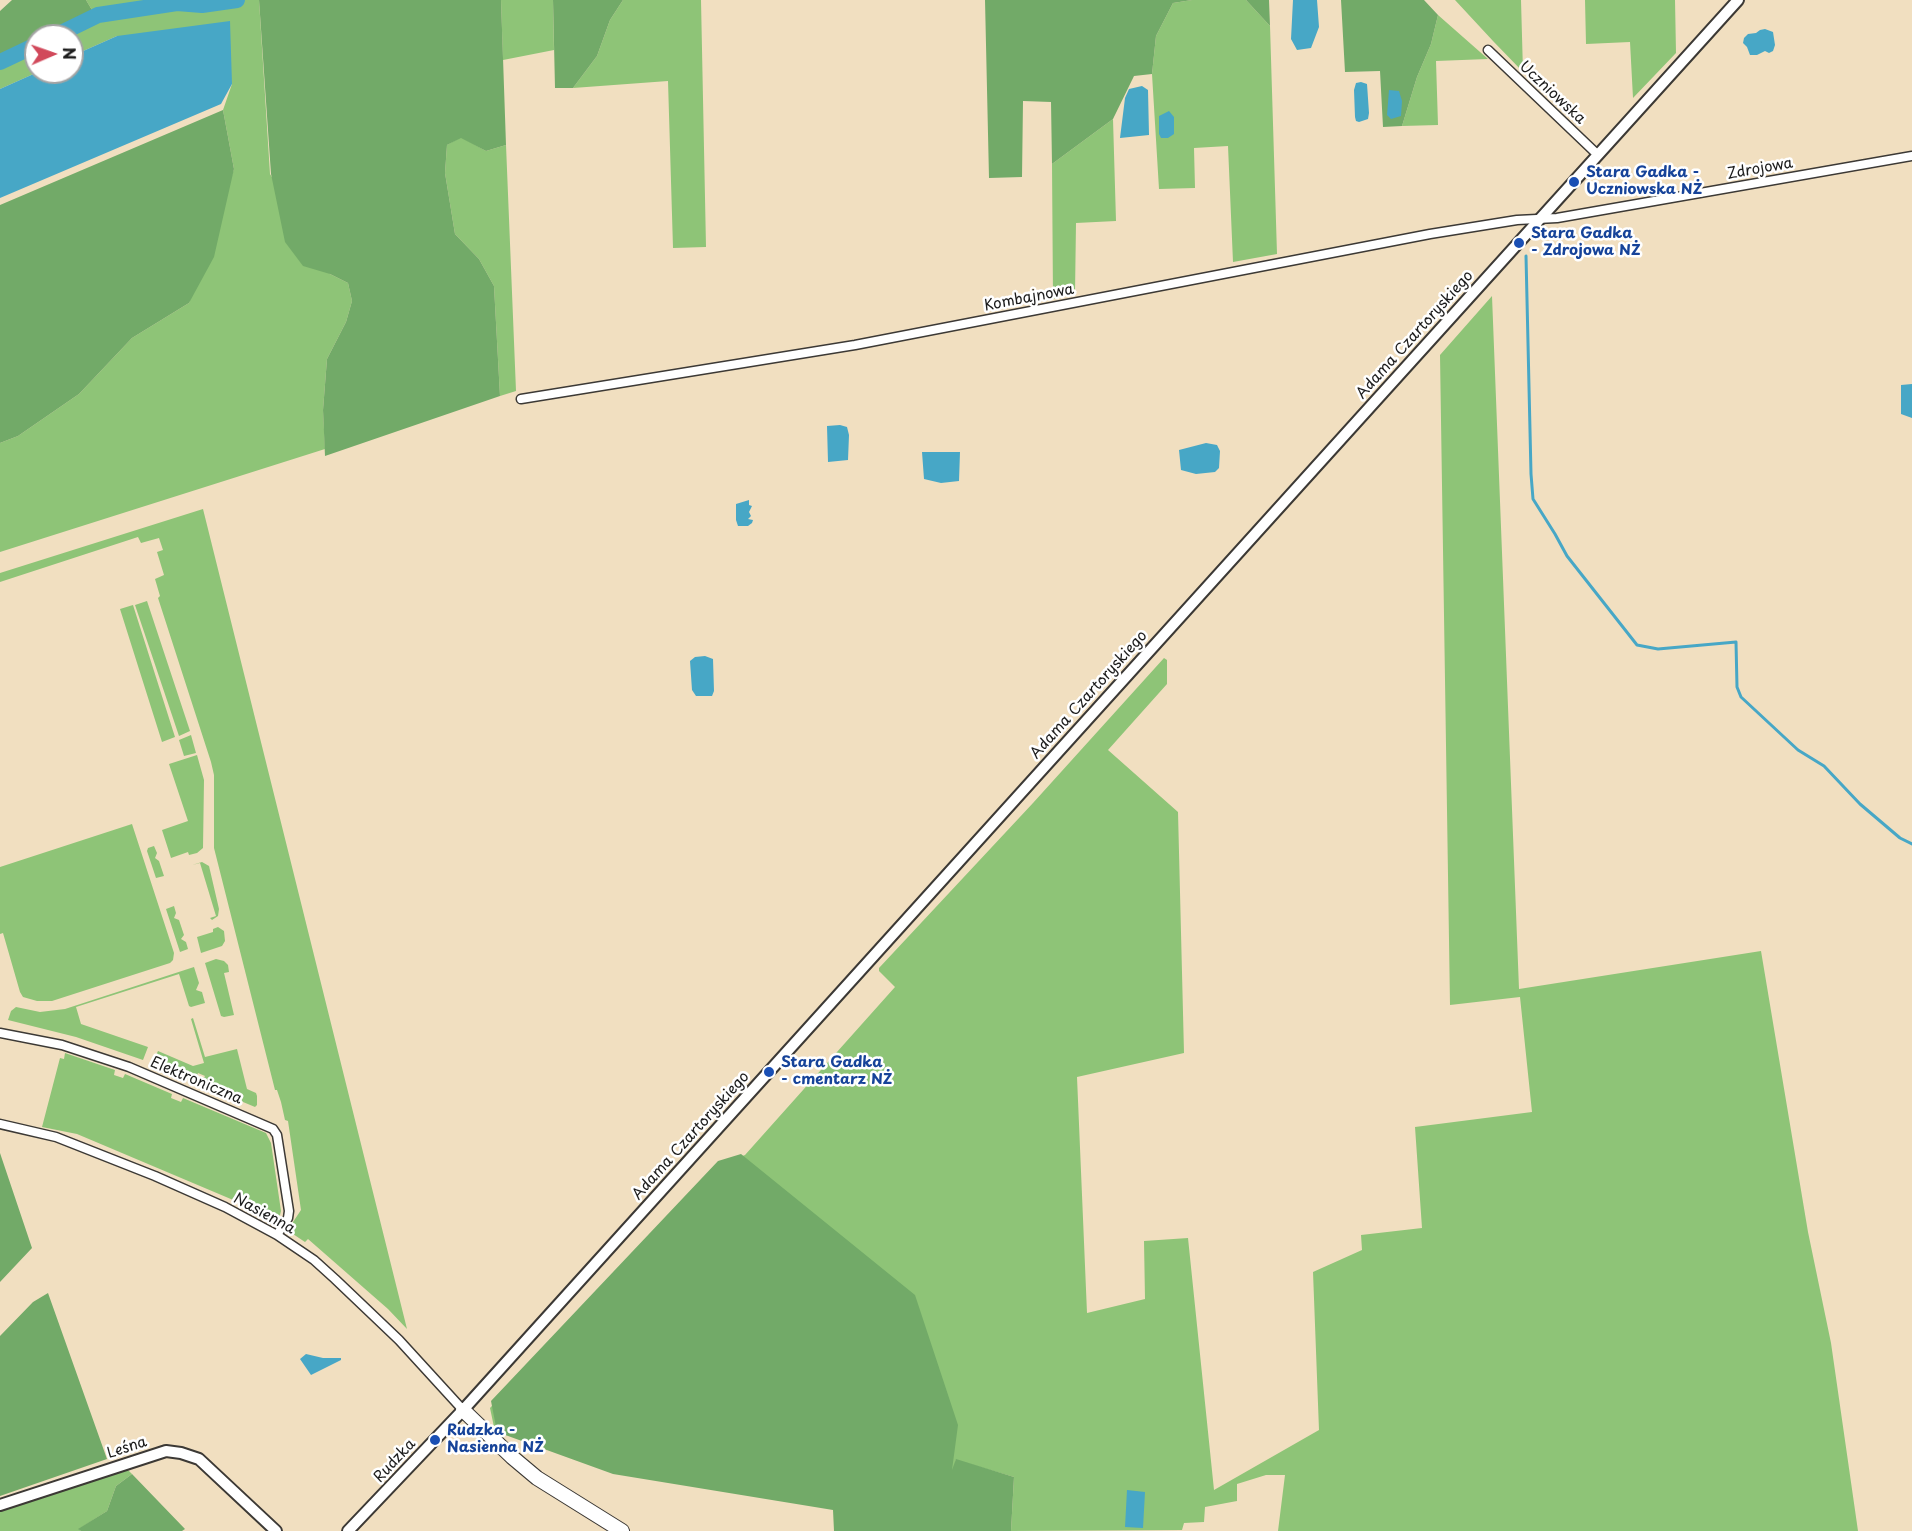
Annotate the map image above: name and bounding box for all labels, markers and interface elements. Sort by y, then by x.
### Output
north arrow [24,24,84,84]
text: N [58,47,82,60]
street label: Uczniowska [1515,58,1589,128]
street label: Zdrojowa [1726,154,1794,184]
place label: Stara Gadka - Uczniowska NŻ [1586,164,1702,199]
marker: Stara Gadka - Uczniowska NŻ [1567,175,1581,189]
place label: Stara Gadka - Zdrojowa NŻ [1531,225,1640,260]
marker: Stara Gadka - Zdrojowa NŻ [1512,236,1526,250]
street label: Adama Czartoryskiego [1353,267,1477,403]
street label: Kombajnowa [983,280,1075,316]
street label: Adama Czartoryskiego [1027,627,1151,763]
street label: Elektroniczna [147,1054,245,1108]
place label: Stara Gadka - cmentarz NŻ [781,1054,892,1089]
marker: Stara Gadka - cmentarz NŻ [762,1065,776,1079]
street label: Adama Czartoryskiego [629,1068,753,1204]
street label: Nasienna [230,1190,298,1238]
place label: Rudzka - Nasienna NŻ [447,1422,544,1457]
street label: Leśna [105,1433,149,1463]
marker: Rudzka - Nasienna NŻ [428,1433,442,1447]
street label: Rudzka [370,1435,420,1487]

